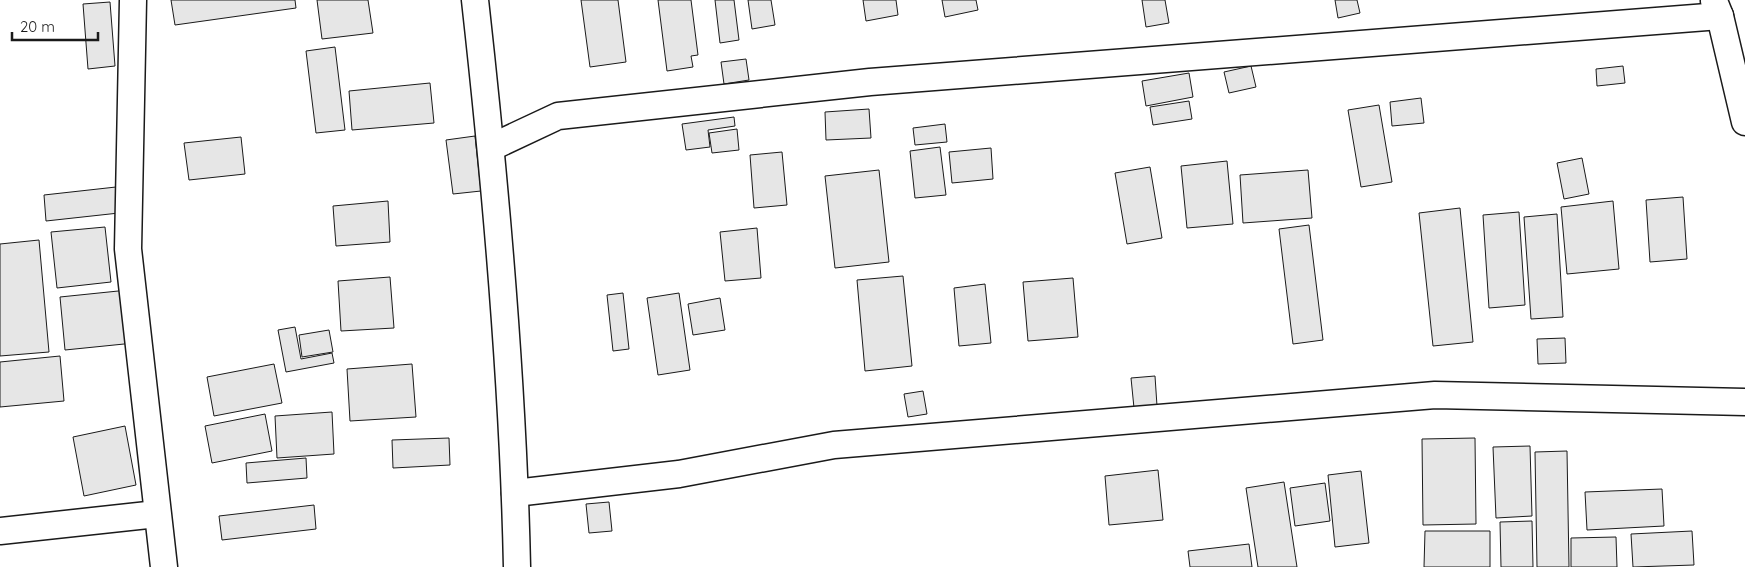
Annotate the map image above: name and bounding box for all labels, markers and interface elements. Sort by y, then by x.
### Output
scale bar [12,10,99,42]
text: 20 m [20,17,55,36]

